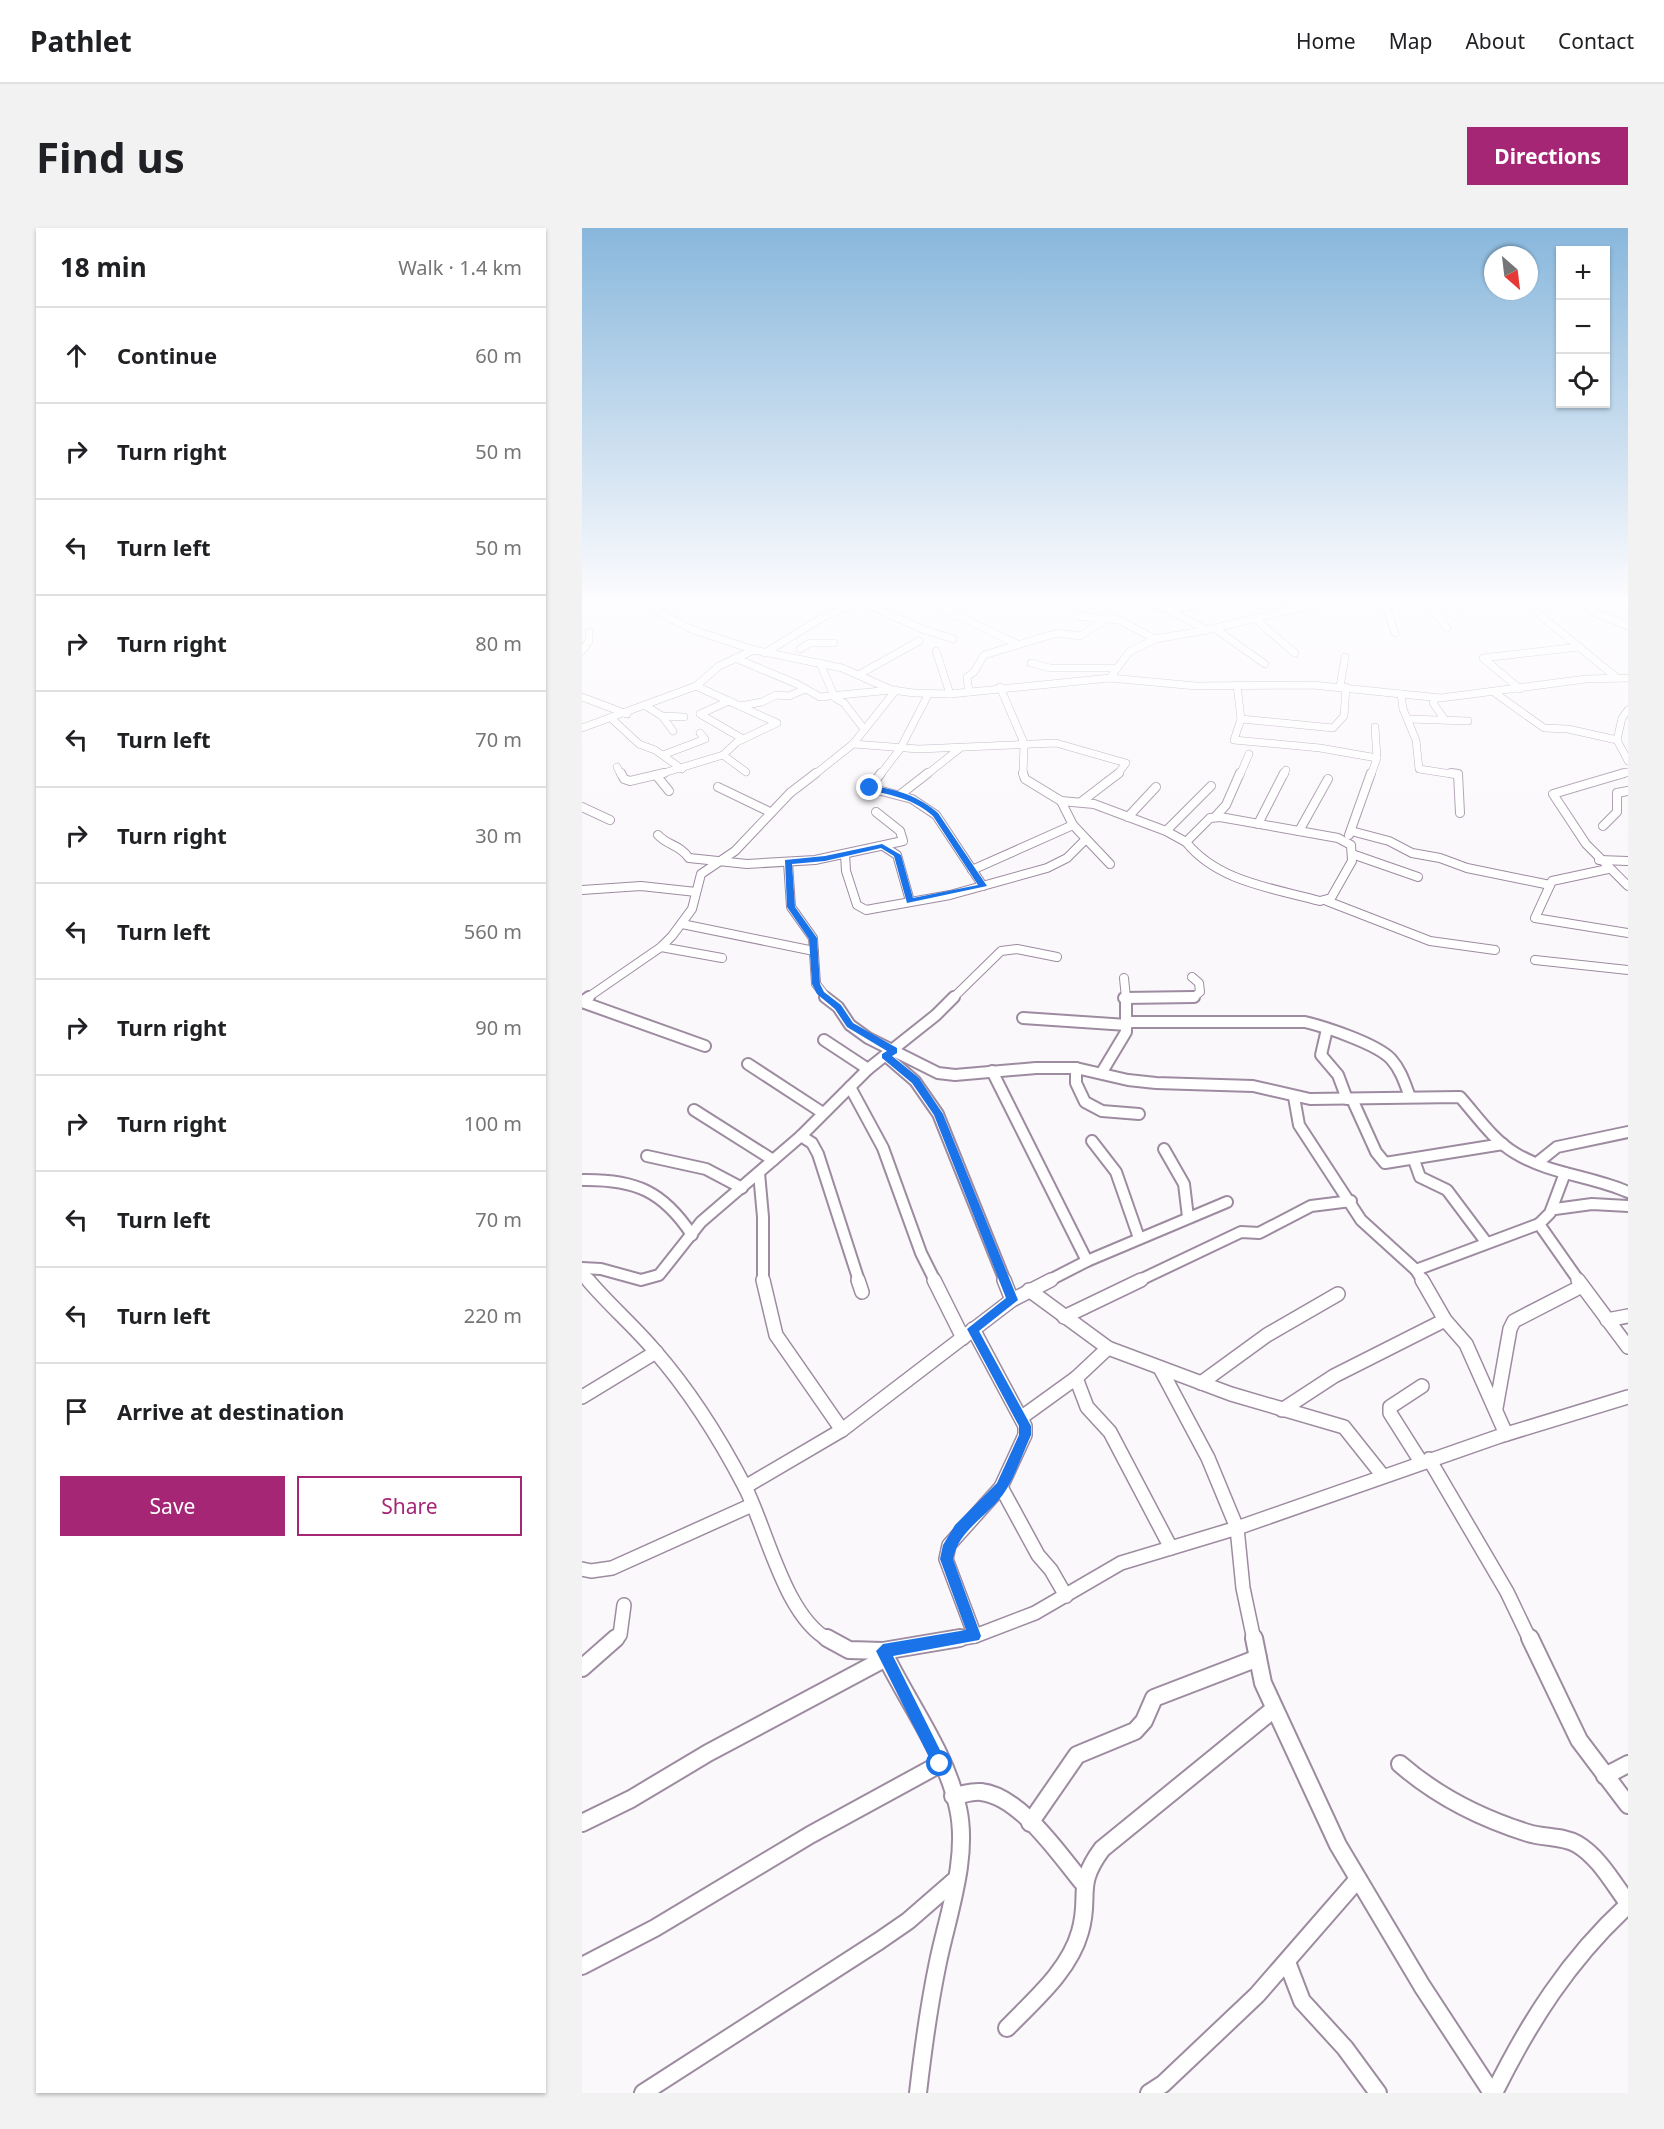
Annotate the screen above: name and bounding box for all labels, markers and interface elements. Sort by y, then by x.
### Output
text: Pathlet [30,22,132,60]
text: Home [1296,27,1356,55]
text: Map [1389,27,1432,55]
text: About [1465,27,1525,55]
text: Contact [1558,27,1634,55]
button: Directions [1467,127,1628,185]
text: Find us [36,128,185,185]
north arrow [1484,246,1538,300]
map controls [1556,246,1610,408]
button: + [1556,246,1610,300]
text: 18 min [60,249,147,285]
text: Walk · 1.4 km [398,254,522,281]
button: − [1556,300,1610,354]
icon: ahead [60,339,93,372]
text: Continue [117,340,217,370]
text: 60 m [475,342,522,369]
button: locate [1556,354,1610,408]
icon: right [60,435,93,468]
text: Turn right [117,436,227,466]
text: 50 m [475,438,522,465]
icon: left [60,531,93,564]
text: Turn left [117,532,211,562]
text: 50 m [475,534,522,561]
icon: right [60,627,93,660]
text: Turn right [117,628,227,658]
text: 80 m [475,630,522,657]
icon: left [60,723,93,756]
text: Turn left [117,724,211,754]
text: 70 m [475,726,522,753]
route end [856,774,882,800]
icon: right [60,819,93,852]
text: Turn right [117,820,227,850]
text: 30 m [475,822,522,849]
icon: left [60,915,93,948]
text: Turn left [117,916,211,946]
text: 560 m [464,918,522,945]
icon: right [60,1011,93,1044]
text: Turn right [117,1012,227,1042]
text: 90 m [475,1014,522,1041]
icon: right [60,1107,93,1140]
text: Turn right [117,1108,227,1138]
text: 100 m [464,1110,522,1137]
icon: left [60,1203,93,1236]
text: Turn left [117,1204,211,1234]
text: 70 m [475,1206,522,1233]
icon: left [60,1299,93,1332]
text: Turn left [117,1300,211,1330]
text: 220 m [464,1302,522,1329]
icon: arrive [60,1395,93,1428]
text: Arrive at destination [117,1396,344,1426]
button: Save [60,1476,285,1536]
button: Share [297,1476,522,1536]
route start [926,1750,952,1776]

